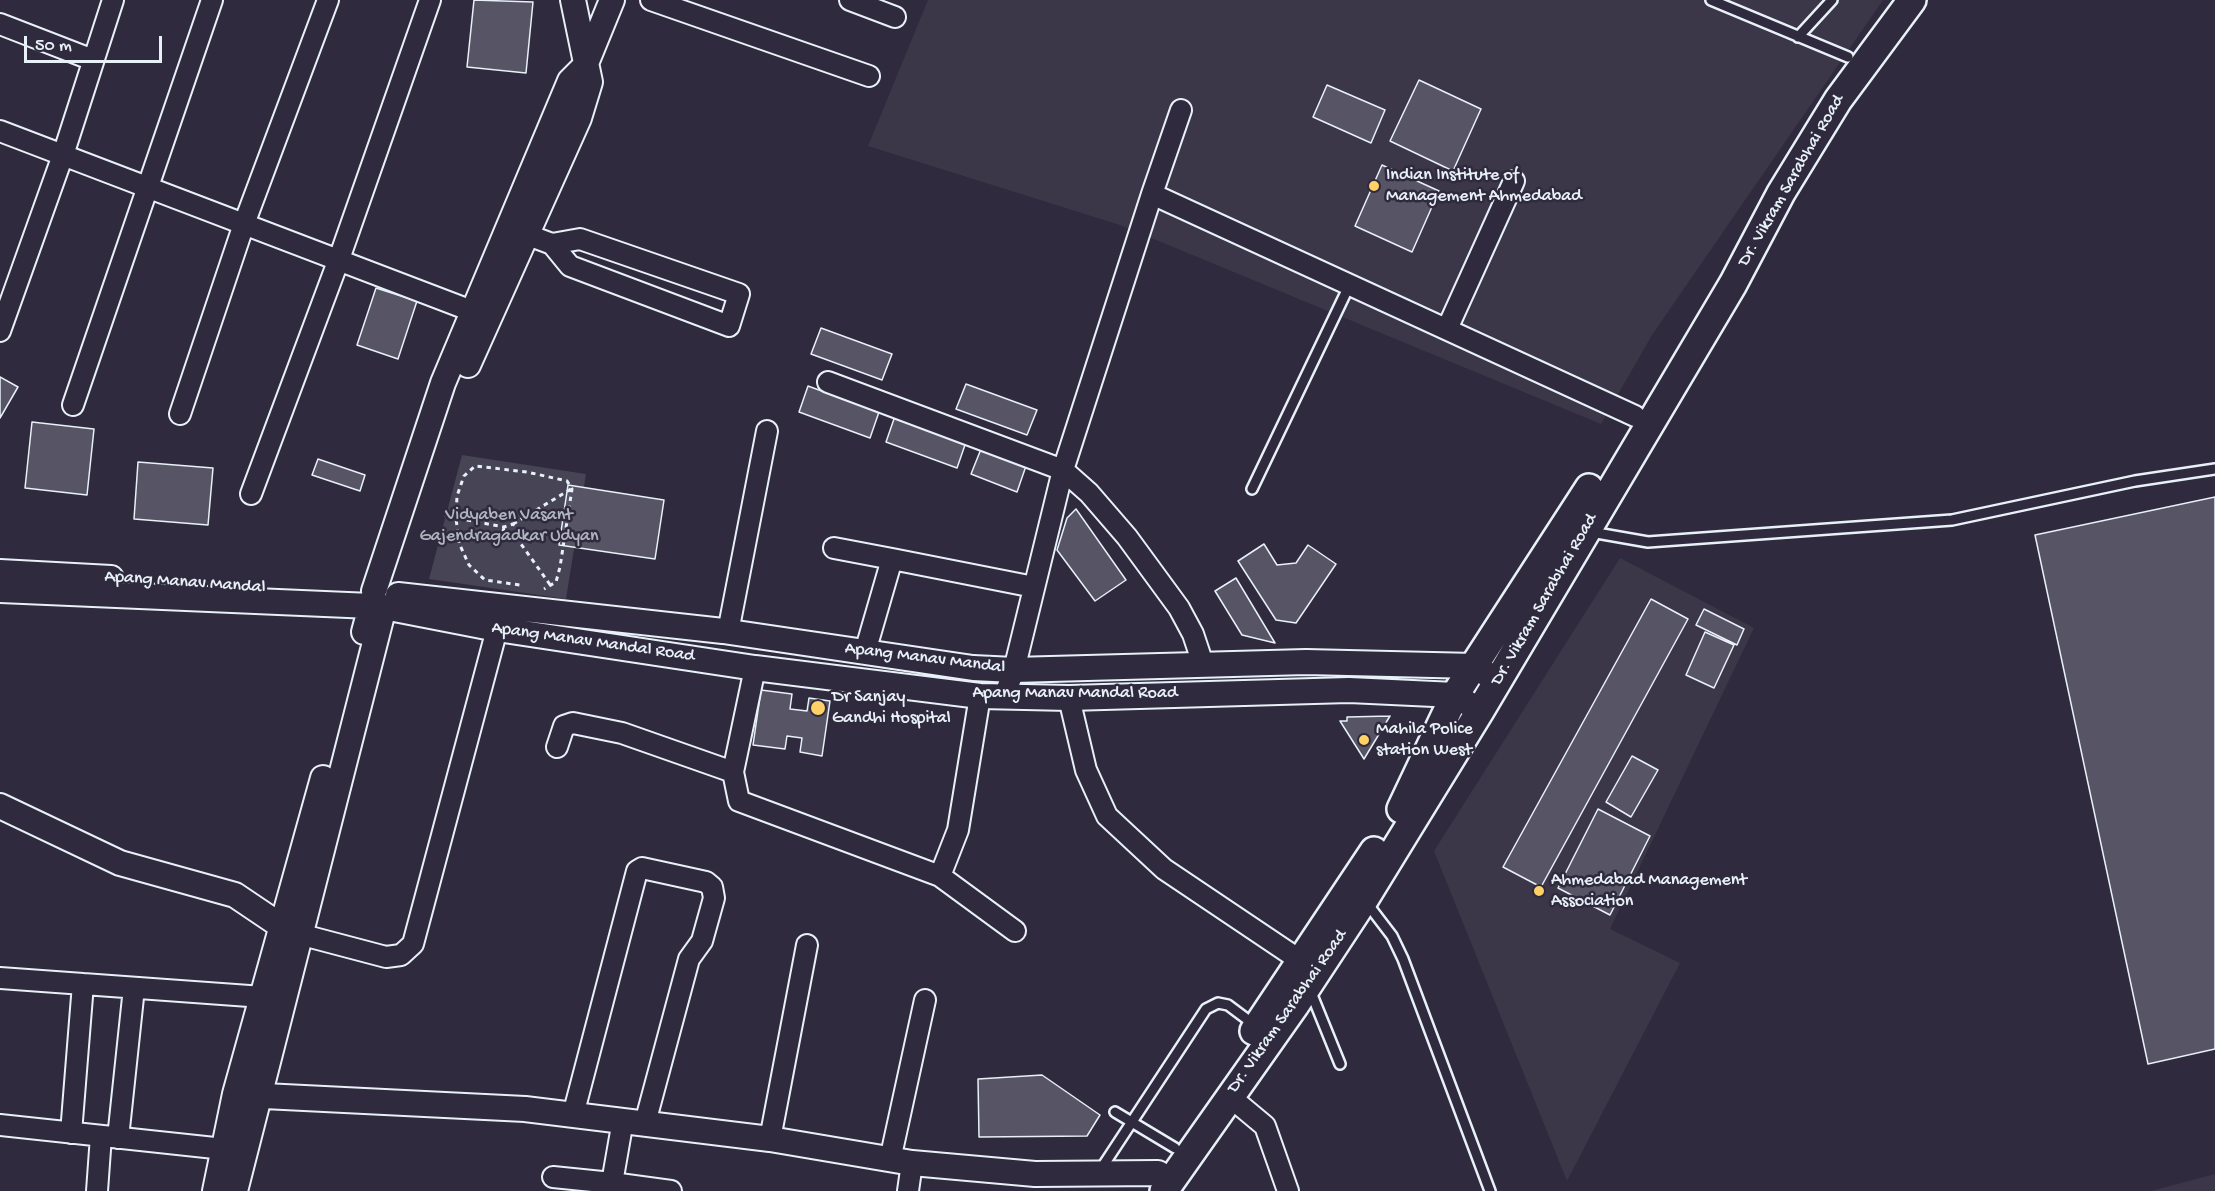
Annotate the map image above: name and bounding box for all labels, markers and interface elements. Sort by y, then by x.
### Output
scale bar [27,24,165,62]
text: 50 m [35,36,72,57]
street label: Dr. Vikram Sarabhai Road [1734,91,1850,271]
place label: Indian Institute of Management Ahmedabad [1386,165,1582,207]
marker: Indian Institute of Management Ahmedabad [1367,179,1381,193]
park label: Vidyaben Vasant Gajendragadkar Udyan [419,505,599,548]
street label: Dr. Vikram Sarabhai Road [1487,510,1603,690]
street label: Apang Manav Mandal [104,567,266,599]
street label: Apang Manav Mandal Road [490,618,696,668]
street label: Apang Manav Mandal [844,638,1006,680]
street label: Apang Manav Mandal Road [973,683,1177,705]
place label: Dr Sanjay Gandhi Hospital [832,687,951,730]
marker: Dr Sanjay Gandhi Hospital [809,699,827,717]
place label: Mahila Police station West [1376,719,1473,762]
marker: Mahila Police station West [1357,733,1371,747]
place label: Ahmedabad Management Association [1551,870,1747,912]
marker: Ahmedabad Management Association [1532,884,1546,898]
street label: Dr. Vikram Sarabhai Road [1223,926,1353,1098]

